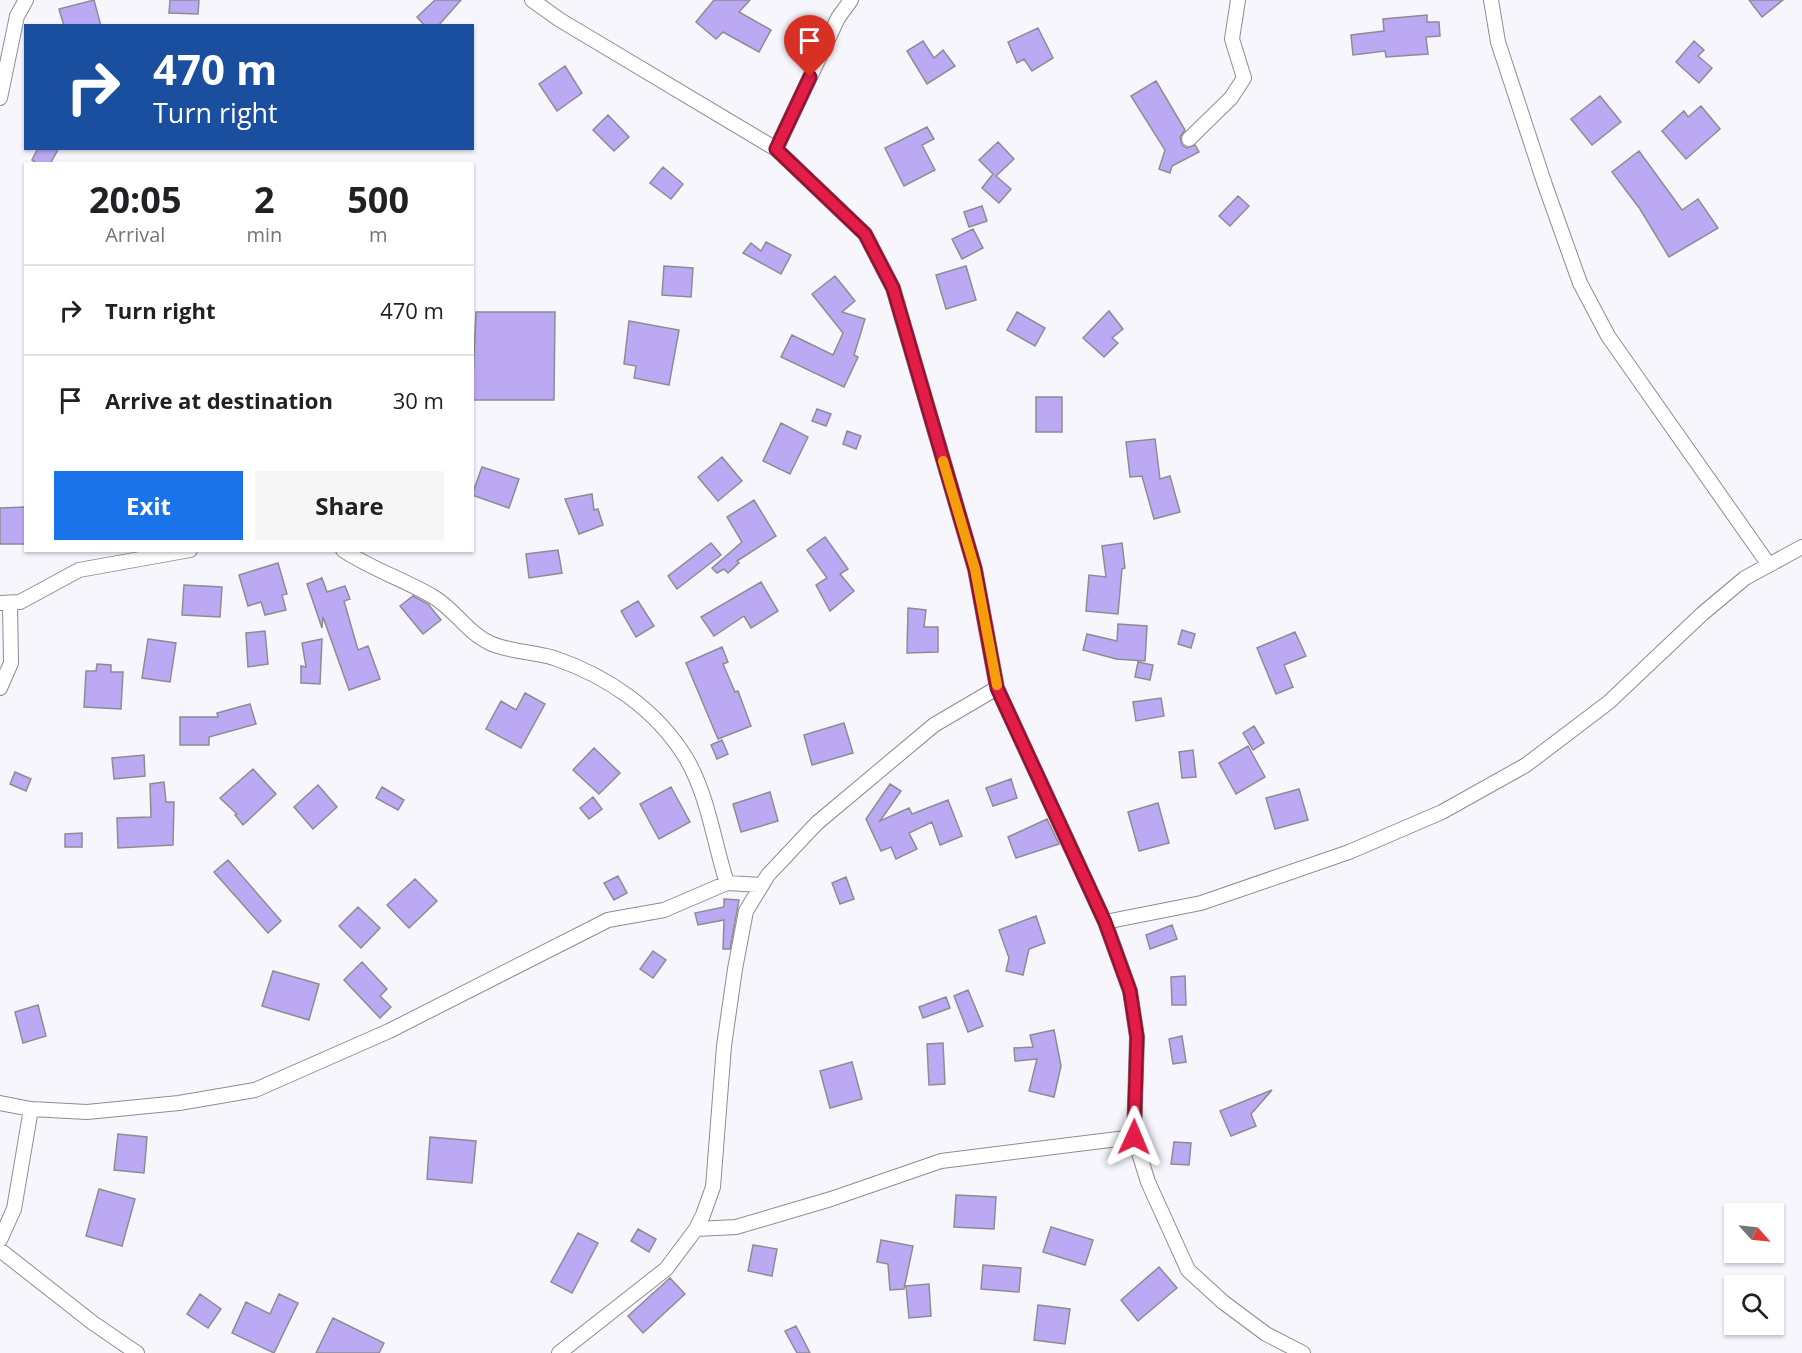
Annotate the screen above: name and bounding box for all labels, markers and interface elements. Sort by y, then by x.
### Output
pin [784,15,835,77]
icon: arrive [793,24,826,57]
text: 470 m [153,40,277,97]
icon: right [54,48,132,126]
text: Turn right [153,94,278,131]
text: 20:05 [89,175,182,224]
text: 2 [254,175,275,224]
text: 500 [347,175,409,224]
text: Arrival [105,221,165,248]
text: min [246,221,282,248]
text: m [369,221,387,248]
icon: right [54,294,87,327]
text: Turn right [105,295,216,325]
text: 470 m [380,295,444,325]
icon: arrive [54,384,87,417]
text: Arrive at destination [105,385,333,415]
text: 30 m [393,385,444,415]
button: Exit [54,471,243,540]
button: Share [255,471,444,540]
position arrow [1102,1105,1166,1169]
north arrow [1724,1203,1784,1263]
map controls [1724,1203,1784,1335]
button: search [1724,1275,1784,1335]

